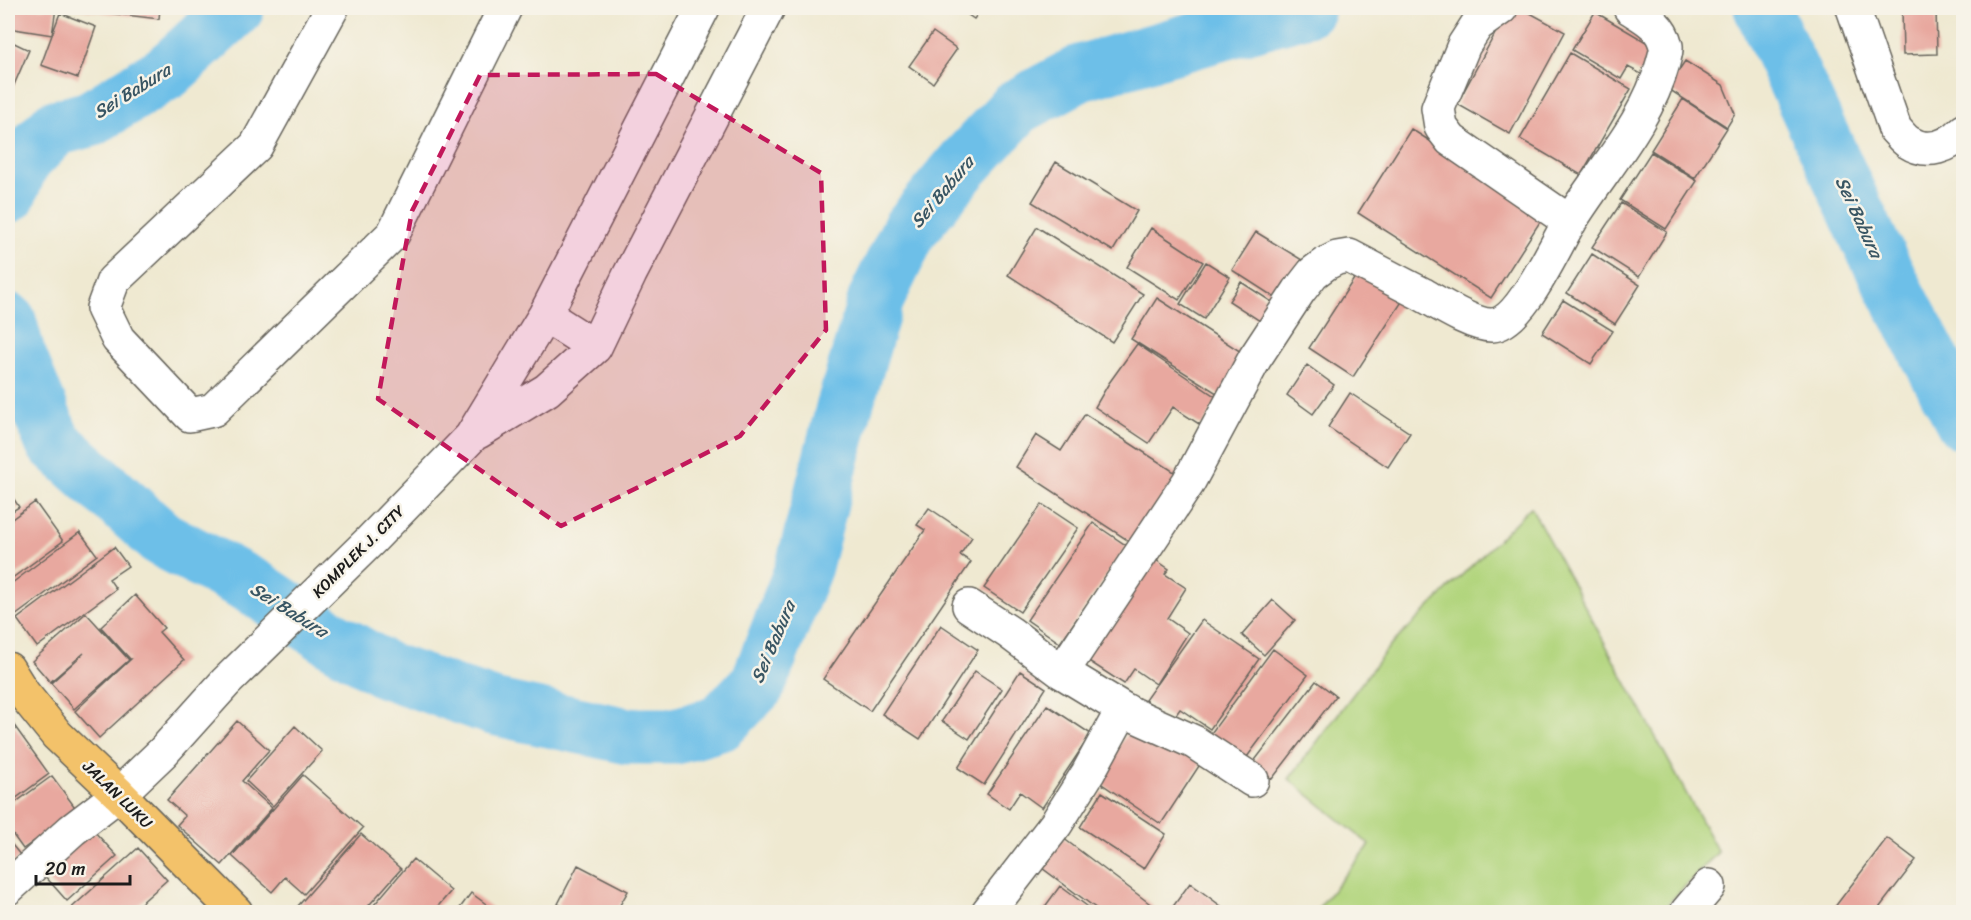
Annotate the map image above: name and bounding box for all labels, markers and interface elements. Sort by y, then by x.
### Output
water label: Sei Babura [87,53,179,128]
water label: Sei Babura [902,147,983,236]
water label: Sei Babura [1826,171,1893,265]
street label: KOMPLEK J. CITY [305,497,412,605]
water label: Sei Babura [244,573,336,648]
water label: Sei Babura [741,594,805,688]
street label: JALAN LUKU [75,752,160,836]
scale bar [36,848,130,886]
text: 20 m [45,853,85,885]

